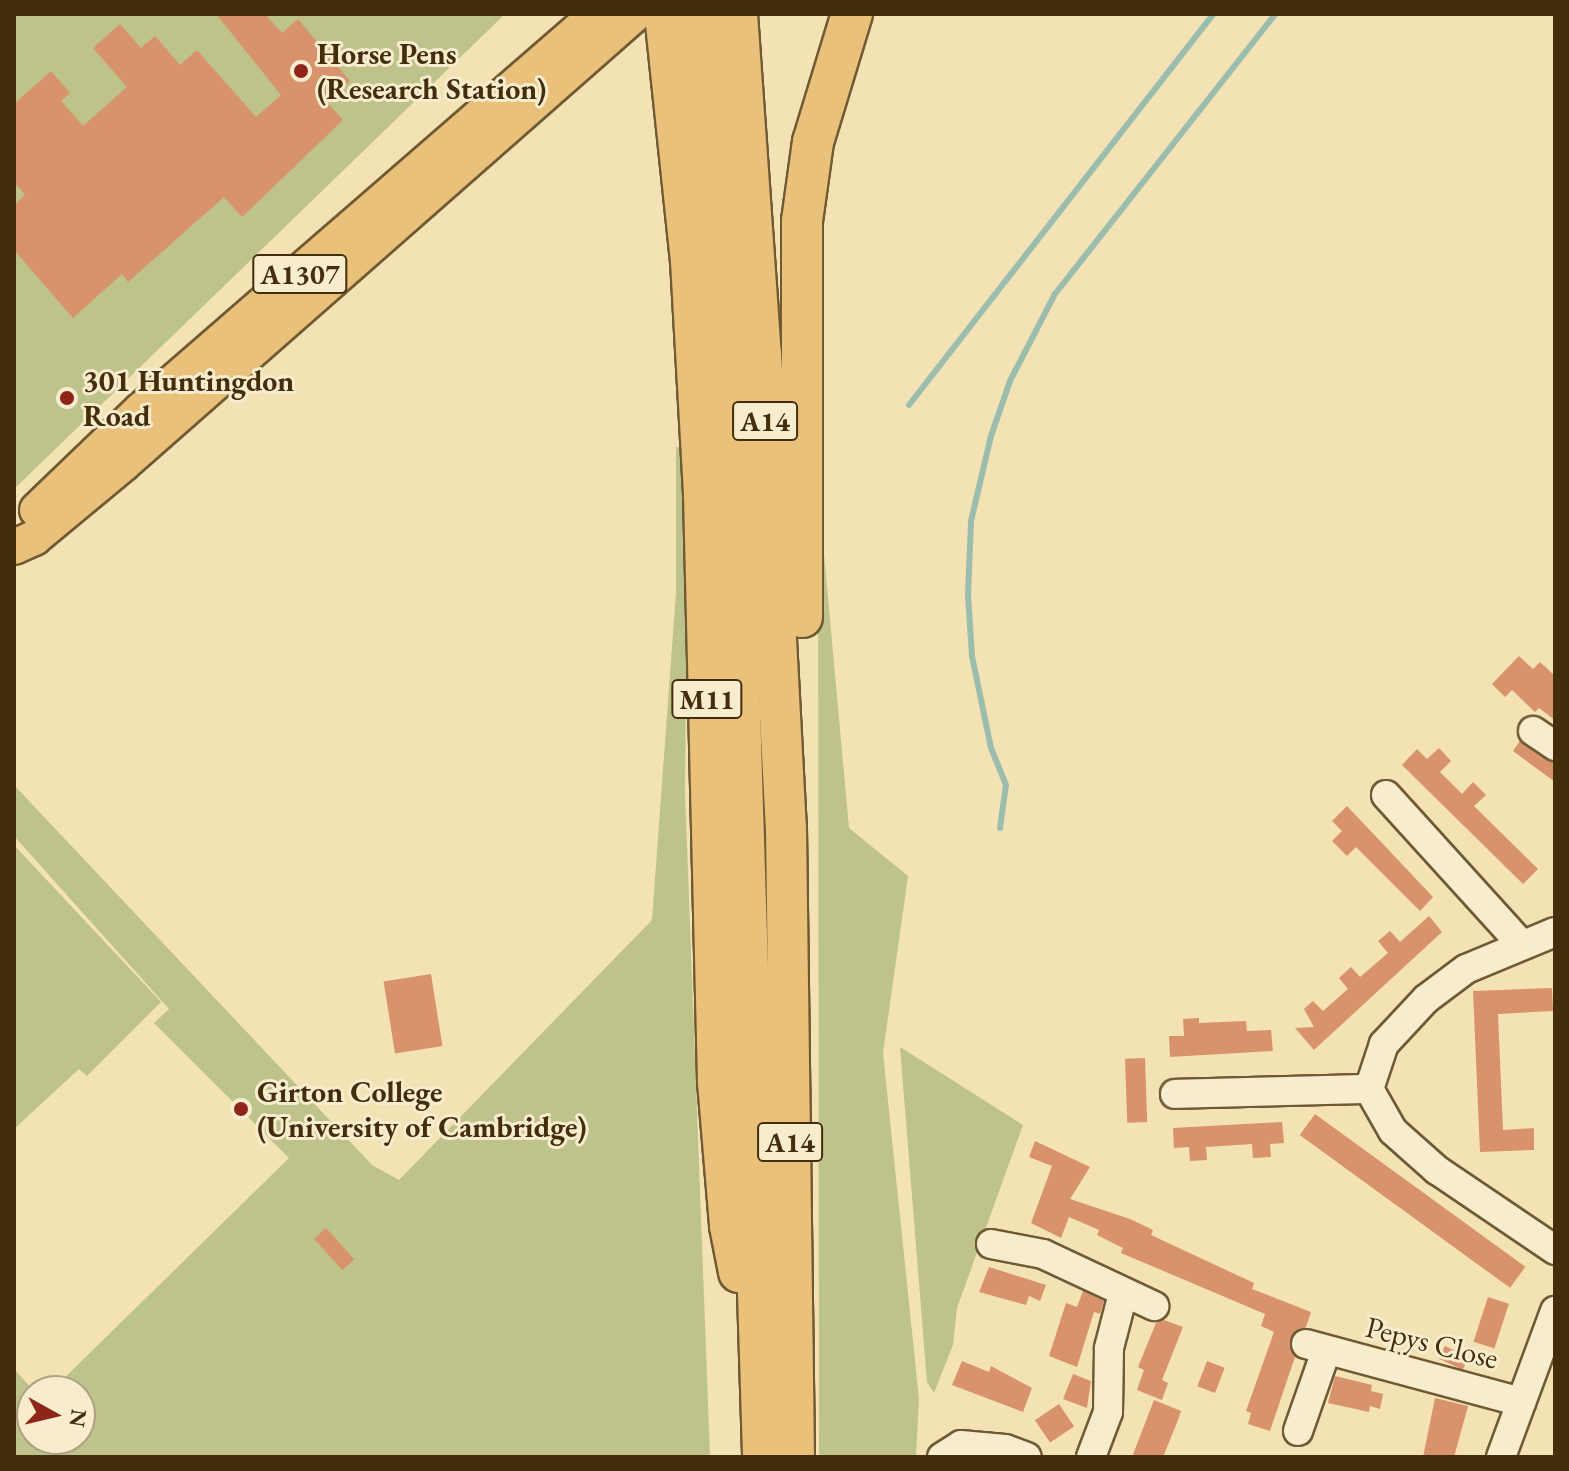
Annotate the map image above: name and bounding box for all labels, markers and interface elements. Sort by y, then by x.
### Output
place label: Horse Pens (Research Station) [317,36,546,106]
marker: Horse Pens (Research Station) [292,62,310,80]
road number: A1307 [252,250,348,298]
place label: 301 Huntingdon Road [83,363,294,434]
marker: 301 Huntingdon Road [58,389,76,407]
road number: A14 [731,397,799,445]
road number: M11 [671,675,743,723]
place label: Girton College (University of Cambridge) [257,1074,587,1144]
marker: Girton College (University of Cambridge) [232,1100,250,1118]
road number: A14 [756,1118,824,1166]
street label: Pepys Close [1362,1309,1502,1377]
north arrow [16,1375,96,1455]
text: N [63,1407,94,1429]

